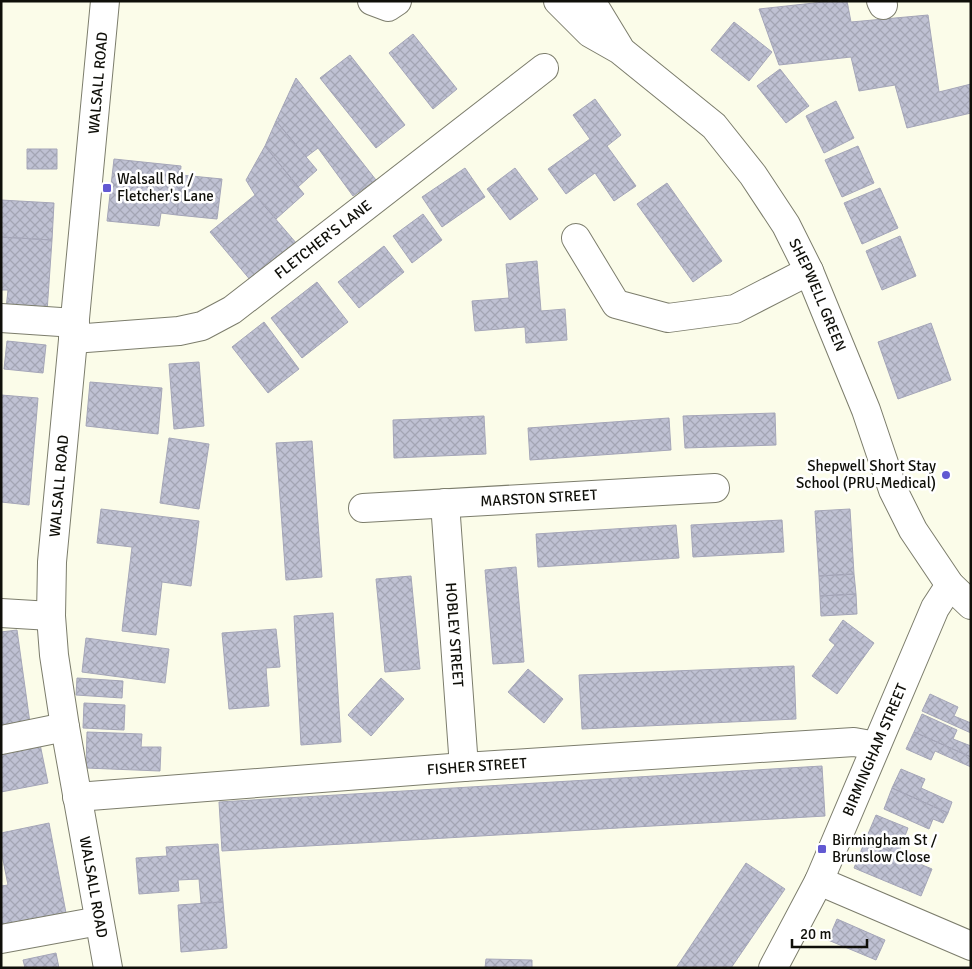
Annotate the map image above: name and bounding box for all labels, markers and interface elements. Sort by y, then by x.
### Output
street label: WALSALL ROAD [85,31,111,135]
place label: Walsall Rd / Fletcher's Lane [117,170,214,205]
marker: Walsall Rd / Fletcher's Lane [101,182,113,194]
street label: FLETCHER'S LANE [271,196,375,283]
street label: SHEPWELL GREEN [785,235,850,354]
street label: WALSALL ROAD [46,434,72,538]
place label: Shepwell Short Stay School (PRU-Medical) [796,457,936,492]
marker: Shepwell Short Stay School (PRU-Medical) [940,469,952,481]
street label: MARSTON STREET [480,486,598,510]
street label: HOBLEY STREET [442,582,467,688]
street label: BIRMINGHAM STREET [839,680,911,819]
street label: FISHER STREET [426,754,528,779]
place label: Birmingham St / Brunslow Close [832,831,938,866]
street label: WALSALL ROAD [76,835,111,939]
marker: Birmingham St / Brunslow Close [816,843,828,855]
scale bar [792,916,867,948]
text: 20 m [800,925,831,943]

